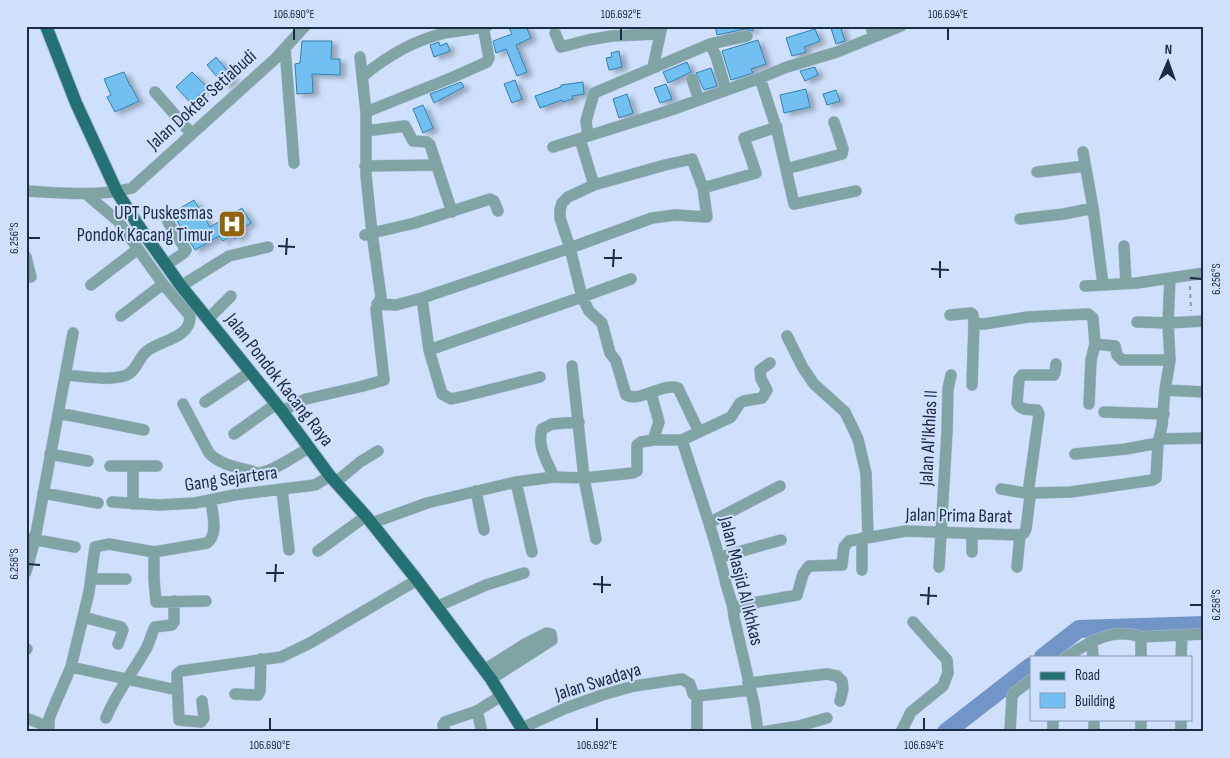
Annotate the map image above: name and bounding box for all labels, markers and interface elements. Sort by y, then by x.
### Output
text: 106.690°E [274,7,314,22]
text: 106.692°E [601,7,641,22]
text: 106.694°E [928,7,968,22]
north arrow [1142,38,1192,88]
text: N [1164,41,1172,58]
street label: Jalan Dokter Setiabudi [142,45,261,156]
place label: UPT Puskesmas Pondok Kacang Timur [77,202,214,247]
hospital icon: UPT Puskesmas Pondok Kacang Timur [217,209,247,239]
text: 6.256°S [7,222,22,254]
text: 6.256°S [1209,263,1224,295]
street label: Jalan Pondok Kacang Raya [219,308,338,451]
street label: Jalan Al'Ikhlas II [915,390,943,487]
street label: Gang Sejartera [183,461,279,497]
street label: Jalan Prima Barat [904,504,1013,528]
street label: Jalan Masjid Al Ikhkas [714,513,768,648]
text: 6.258°S [7,548,22,580]
text: 6.258°S [1209,589,1224,621]
legend [1030,656,1192,720]
street label: Jalan Swadaya [551,658,644,706]
text: Road [1075,666,1100,685]
text: Building [1075,692,1115,711]
text: 106.690°E [250,738,290,753]
text: 106.692°E [577,738,617,753]
text: 106.694°E [904,738,944,753]

